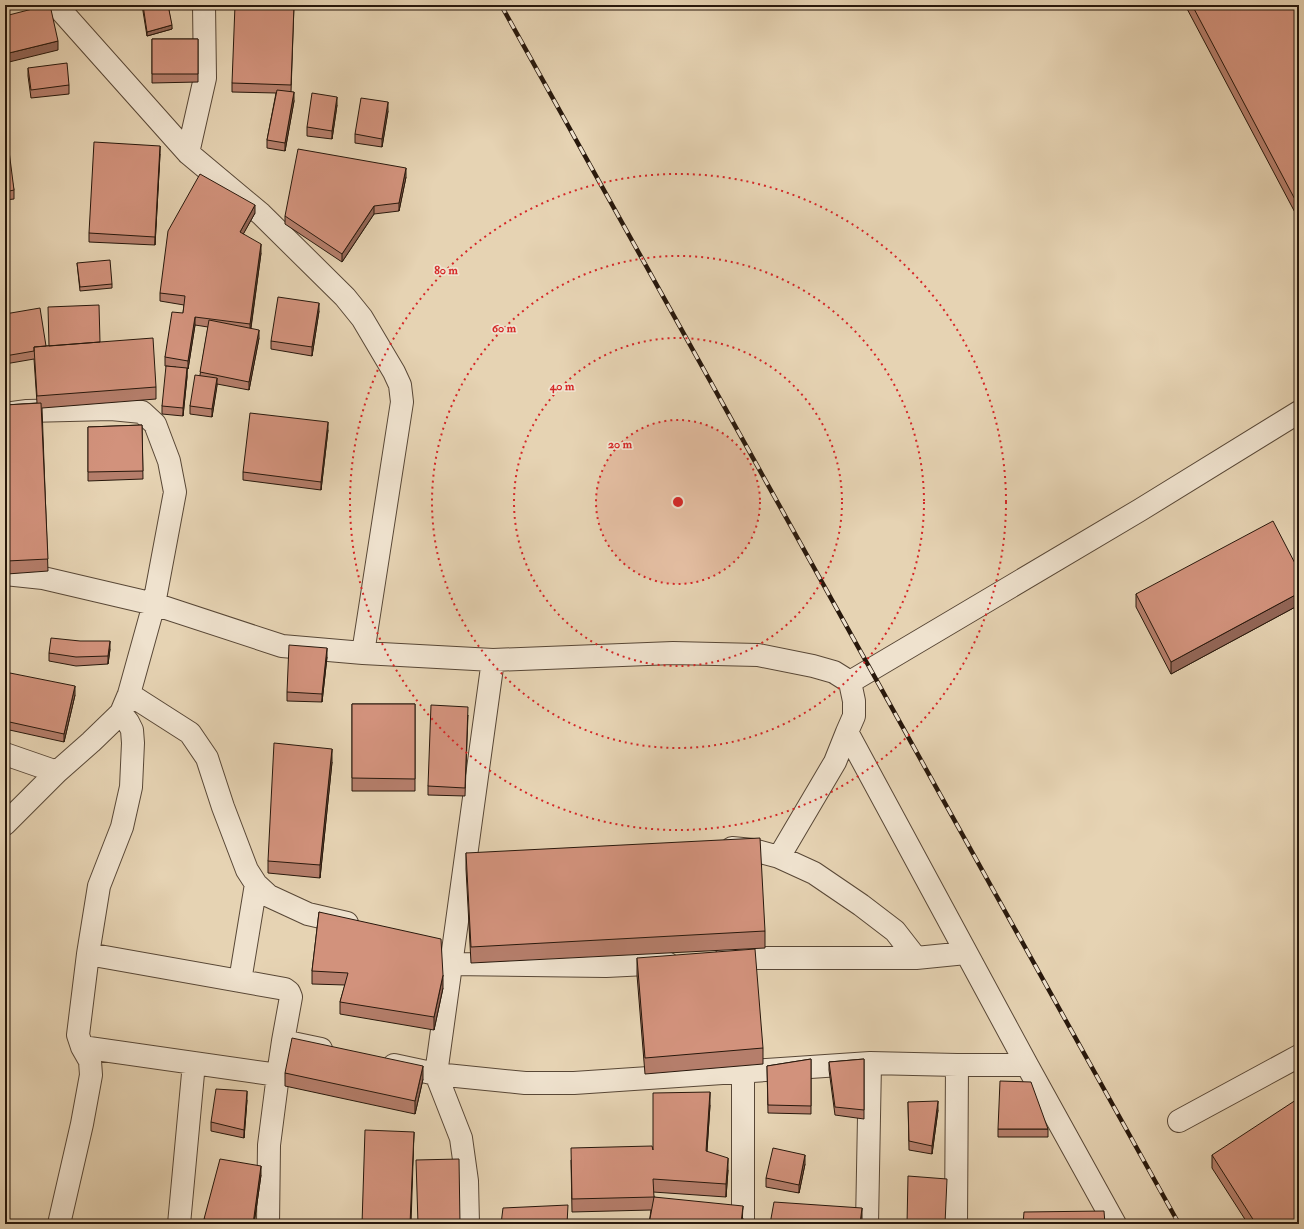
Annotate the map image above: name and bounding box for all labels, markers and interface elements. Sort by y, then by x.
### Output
text: 80 m [434,263,458,278]
text: 60 m [492,321,517,336]
text: 40 m [549,379,575,394]
text: 20 m [608,437,633,452]
centre of rings [671,495,685,509]

